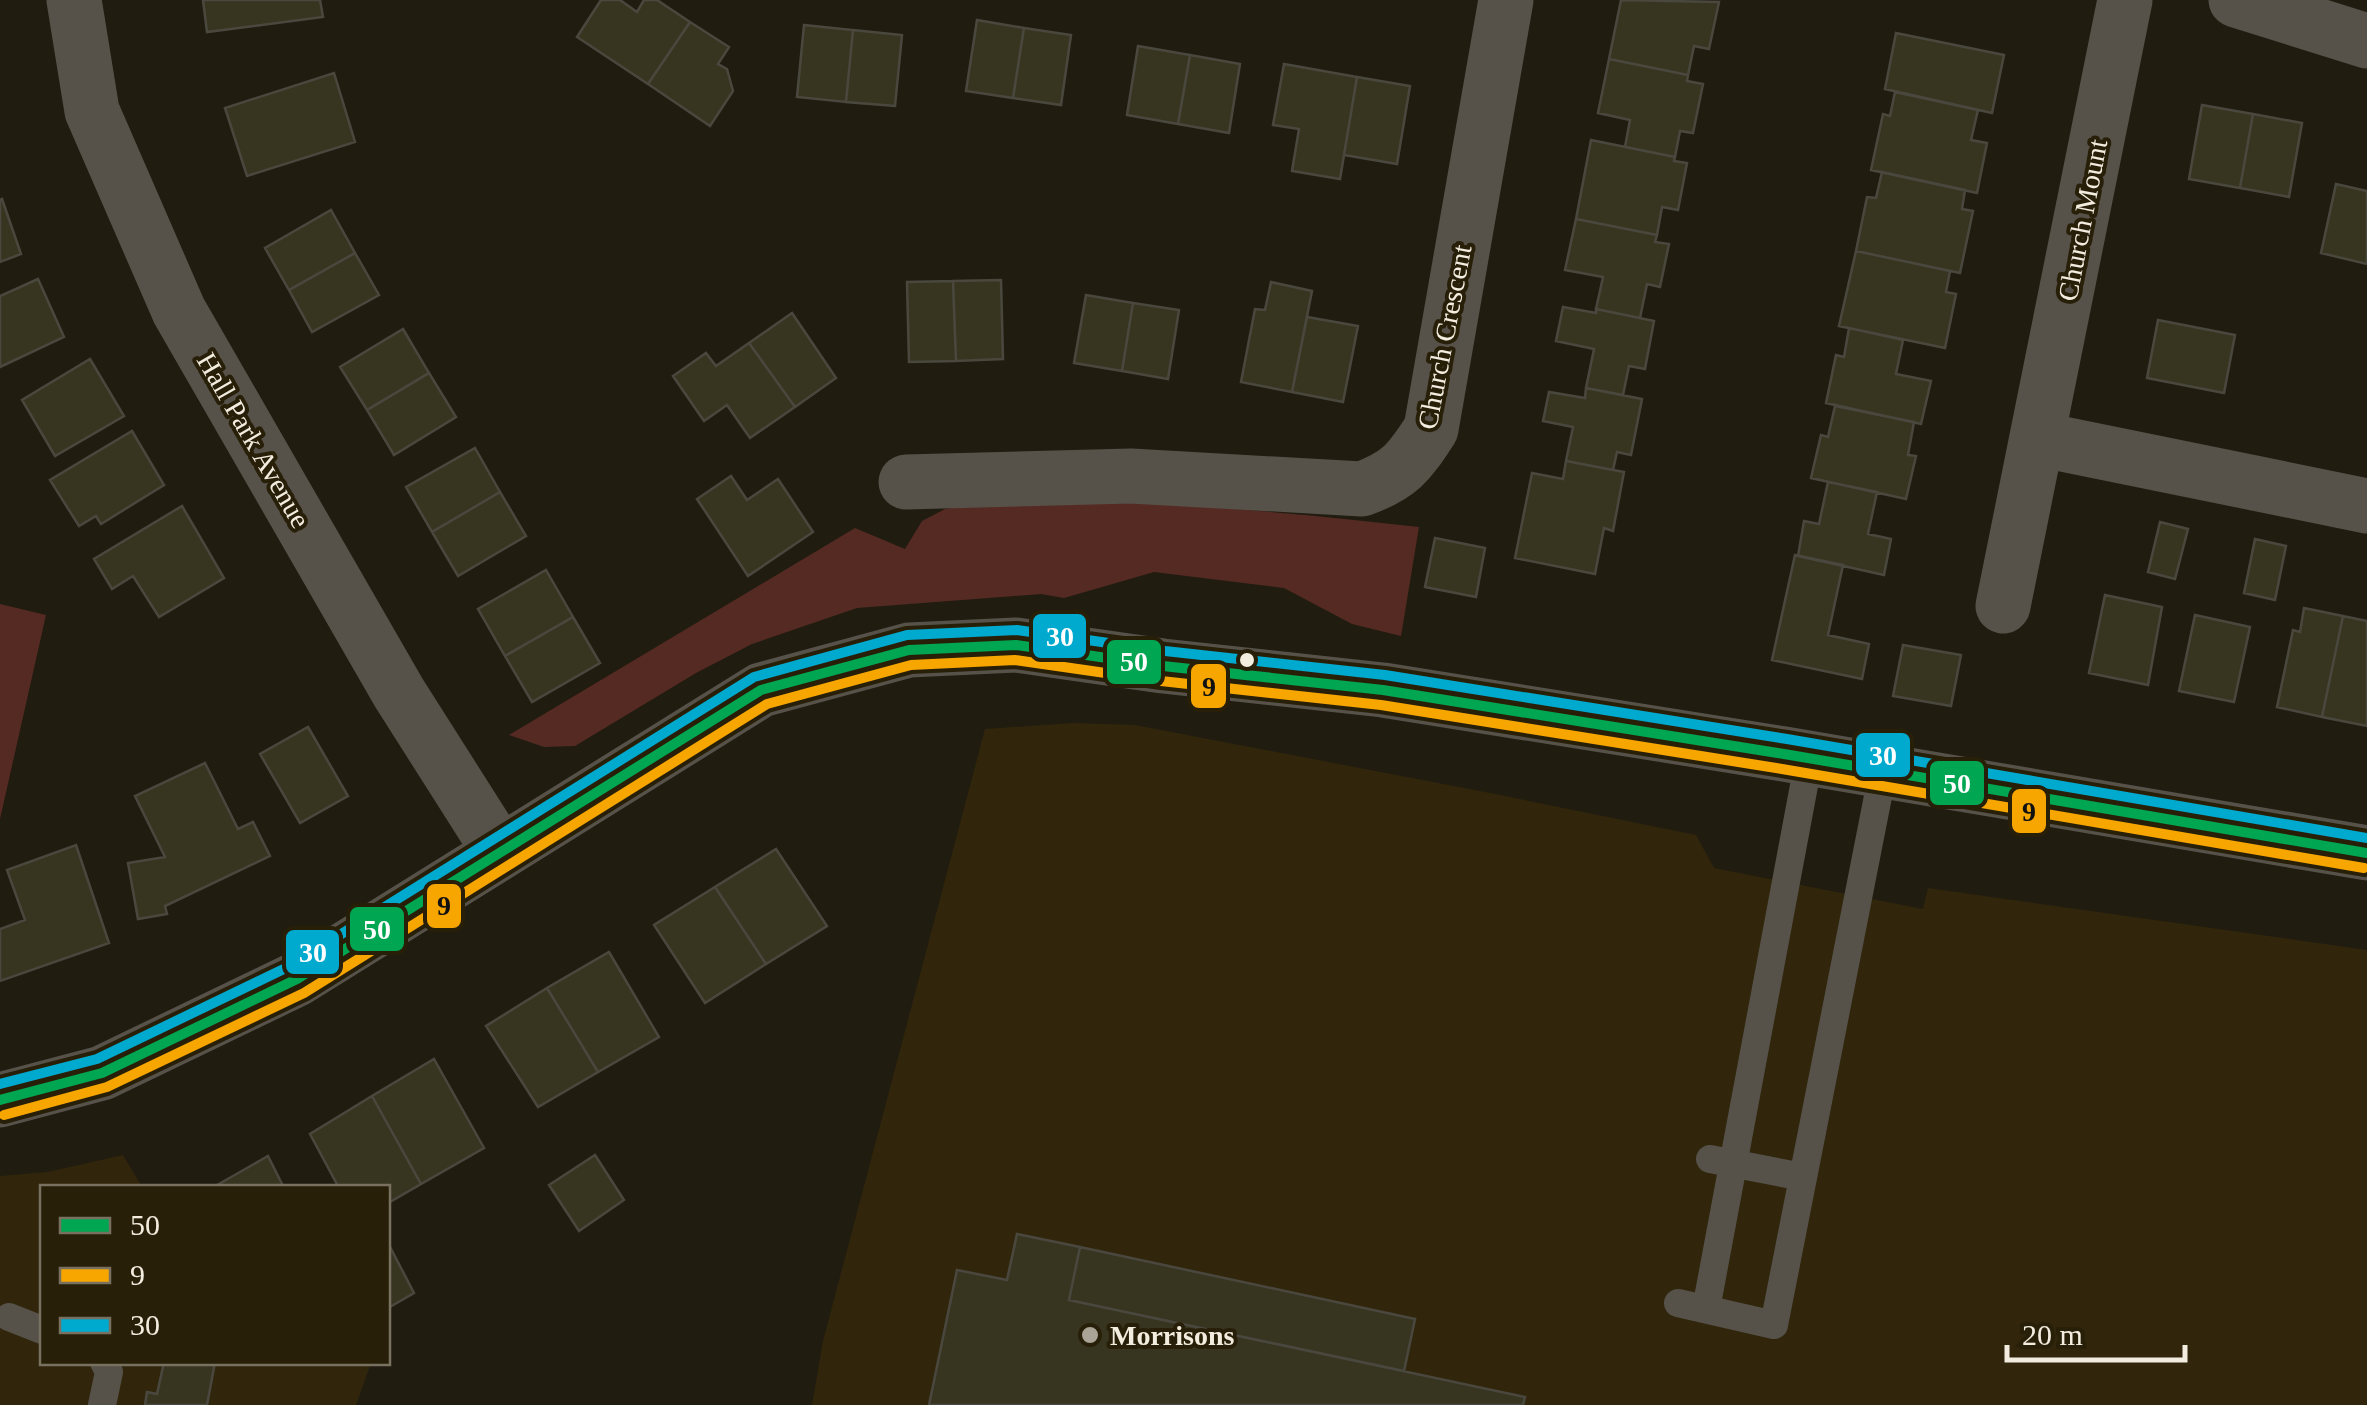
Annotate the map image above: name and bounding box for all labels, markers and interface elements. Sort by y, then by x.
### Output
street label: Church Mount [2052,136,2113,304]
street label: Church Crescent [1411,242,1478,432]
street label: Hall Park Avenue [191,347,316,533]
line badge: 30 [1031,612,1088,660]
text: 30 [1046,621,1074,652]
line badge: 50 [1105,638,1163,686]
text: 50 [1120,646,1148,677]
unlabelled marker [1237,650,1257,670]
line badge: 9 [1189,662,1228,710]
text: 9 [1202,671,1216,702]
line badge: 30 [1854,731,1912,779]
text: 30 [1869,740,1897,771]
line badge: 50 [1928,759,1986,807]
text: 50 [1943,768,1971,799]
line badge: 9 [2010,787,2048,835]
text: 9 [2022,796,2036,827]
line badge: 9 [425,882,463,930]
text: 9 [437,890,451,921]
line badge: 50 [348,905,406,953]
text: 50 [363,914,391,945]
line badge: 30 [284,928,341,976]
text: 30 [299,937,327,968]
legend [40,1185,390,1365]
text: 50 [130,1208,160,1241]
text: 9 [130,1258,145,1291]
scale bar [2007,1300,2184,1362]
text: 30 [130,1308,160,1341]
text: 20 m [2022,1318,2083,1351]
place label: Morrisons [1110,1320,1235,1351]
marker: Morrisons [1079,1324,1101,1346]

